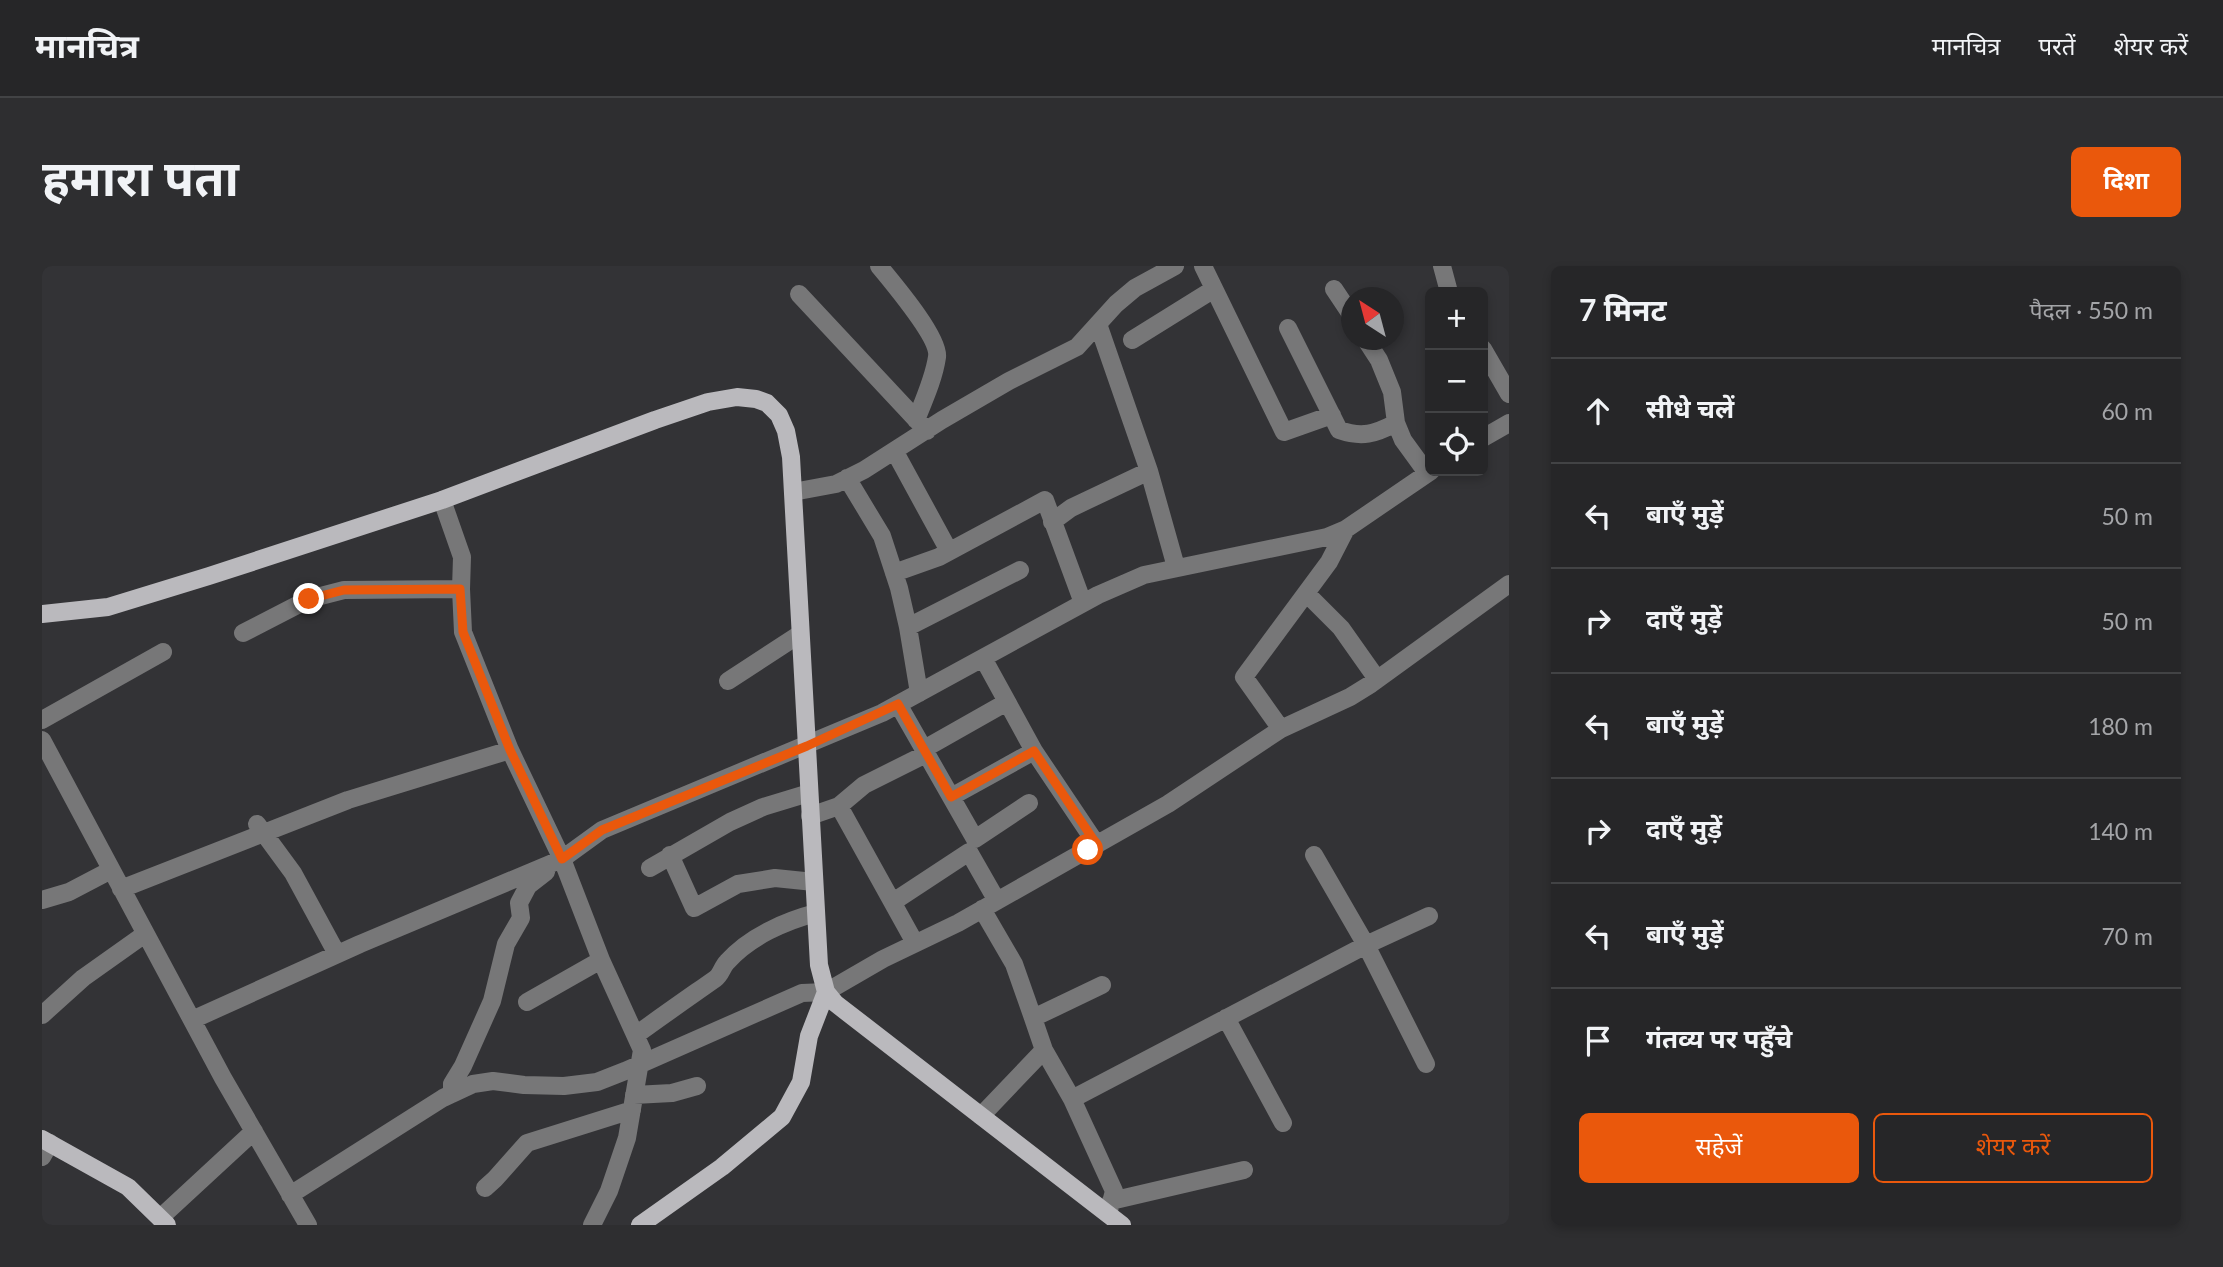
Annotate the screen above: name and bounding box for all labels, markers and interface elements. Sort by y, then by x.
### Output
text: मानचित्र [35,25,139,65]
text: मानचित्र [1932,31,2000,60]
text: परतें [2038,31,2076,60]
text: शेयर करें [2114,31,2188,60]
button: दिशा [2071,147,2181,217]
text: हमारा पता [42,148,239,206]
north arrow [1341,287,1404,350]
map controls [1425,287,1488,476]
button: + [1425,287,1488,350]
text: 7 मिनट [1579,291,1667,327]
text: पैदल · 550 m [2030,296,2153,324]
button: − [1425,350,1488,413]
icon: ahead [1579,392,1617,430]
text: सीधे चलें [1646,392,1734,424]
text: 60 m [2102,397,2153,425]
button: locate [1425,413,1488,476]
icon: left [1579,497,1617,535]
text: बाएँ मुड़ें [1646,497,1724,529]
text: 50 m [2102,502,2153,530]
route end [293,583,324,614]
icon: right [1579,602,1617,640]
text: दाएँ मुड़ें [1646,602,1722,634]
text: 50 m [2102,607,2153,635]
icon: left [1579,707,1617,745]
text: बाएँ मुड़ें [1646,707,1724,739]
text: 180 m [2088,712,2153,740]
icon: right [1579,812,1617,850]
text: दाएँ मुड़ें [1646,812,1722,844]
text: 140 m [2088,817,2153,845]
route start [1072,834,1103,865]
icon: left [1579,917,1617,955]
text: बाएँ मुड़ें [1646,917,1724,949]
text: 70 m [2102,922,2153,950]
icon: arrive [1579,1022,1617,1060]
text: गंतव्य पर पहुँचे [1646,1022,1792,1054]
button: सहेजें [1579,1113,1859,1183]
button: शेयर करें [1873,1113,2153,1183]

